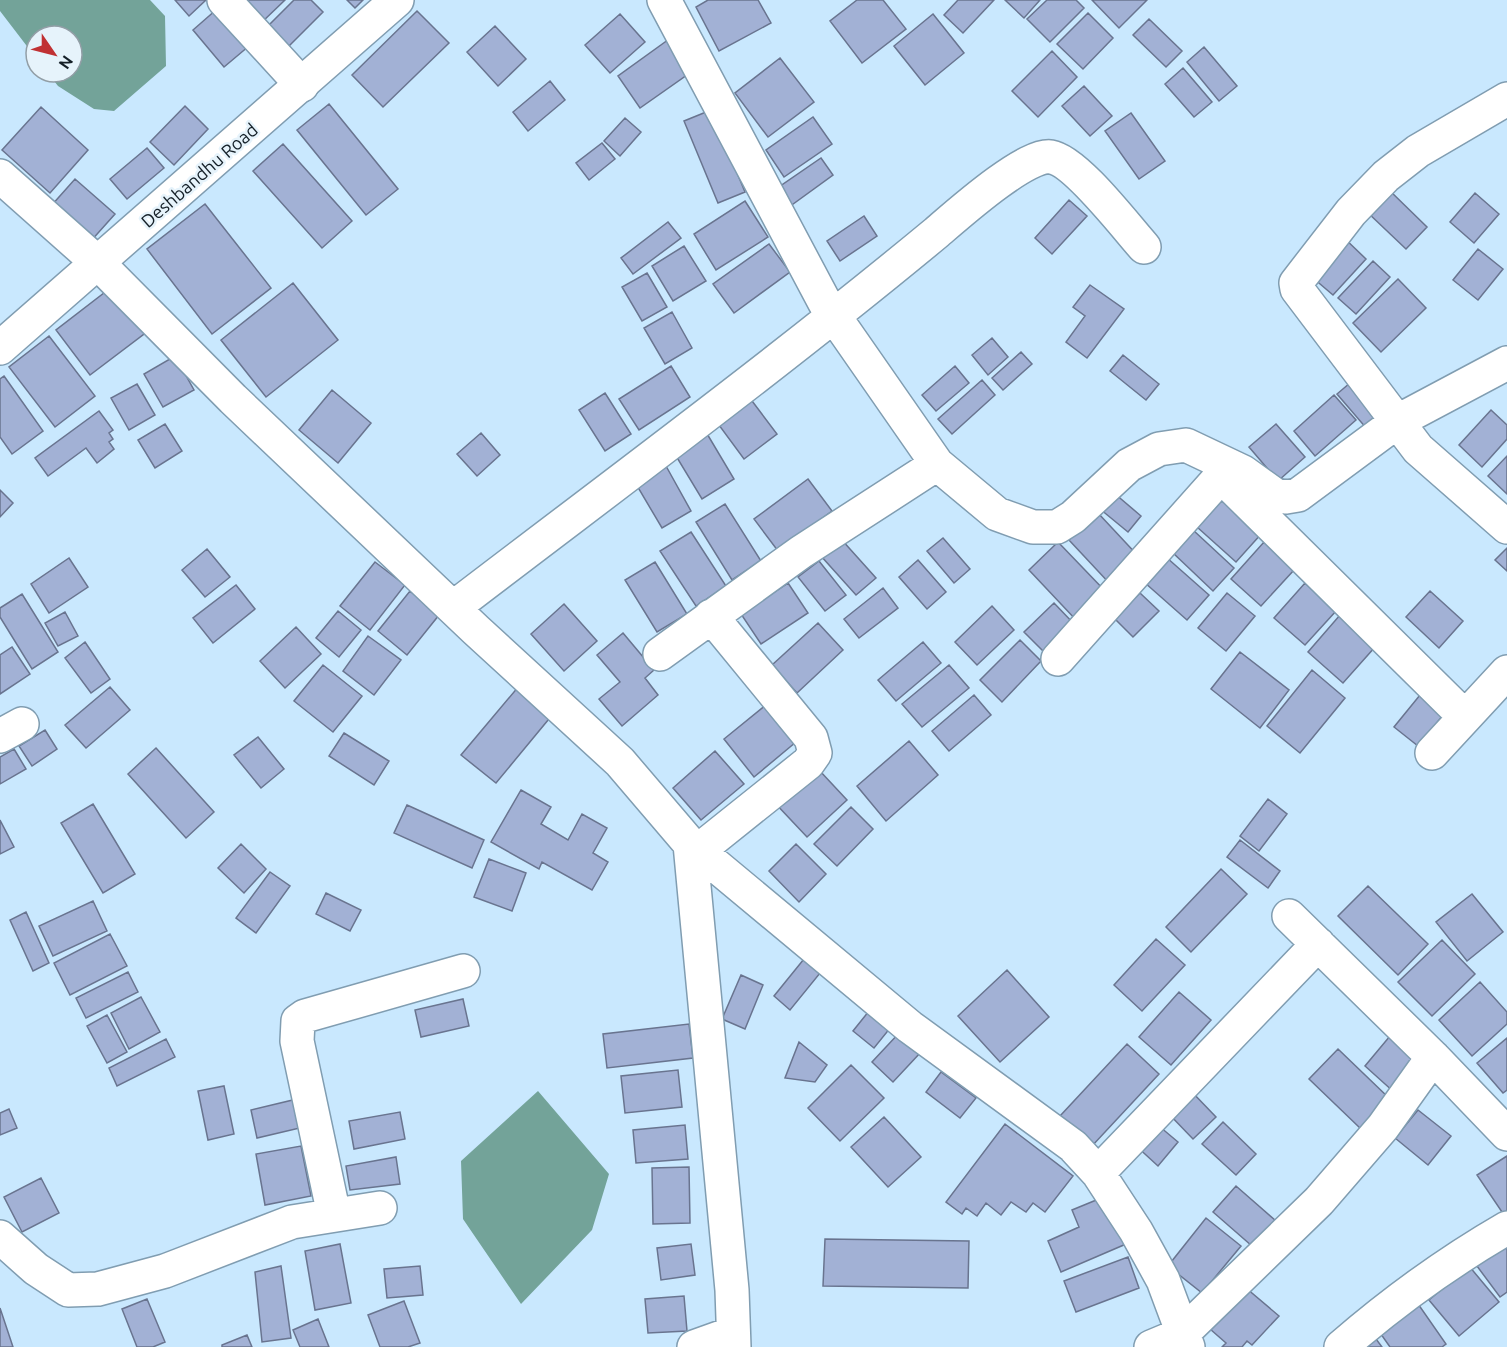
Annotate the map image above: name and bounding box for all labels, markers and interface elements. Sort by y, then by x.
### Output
north arrow [24,24,84,84]
text: N [55,53,77,73]
street label: Deshbandhu Road [137,119,261,231]

